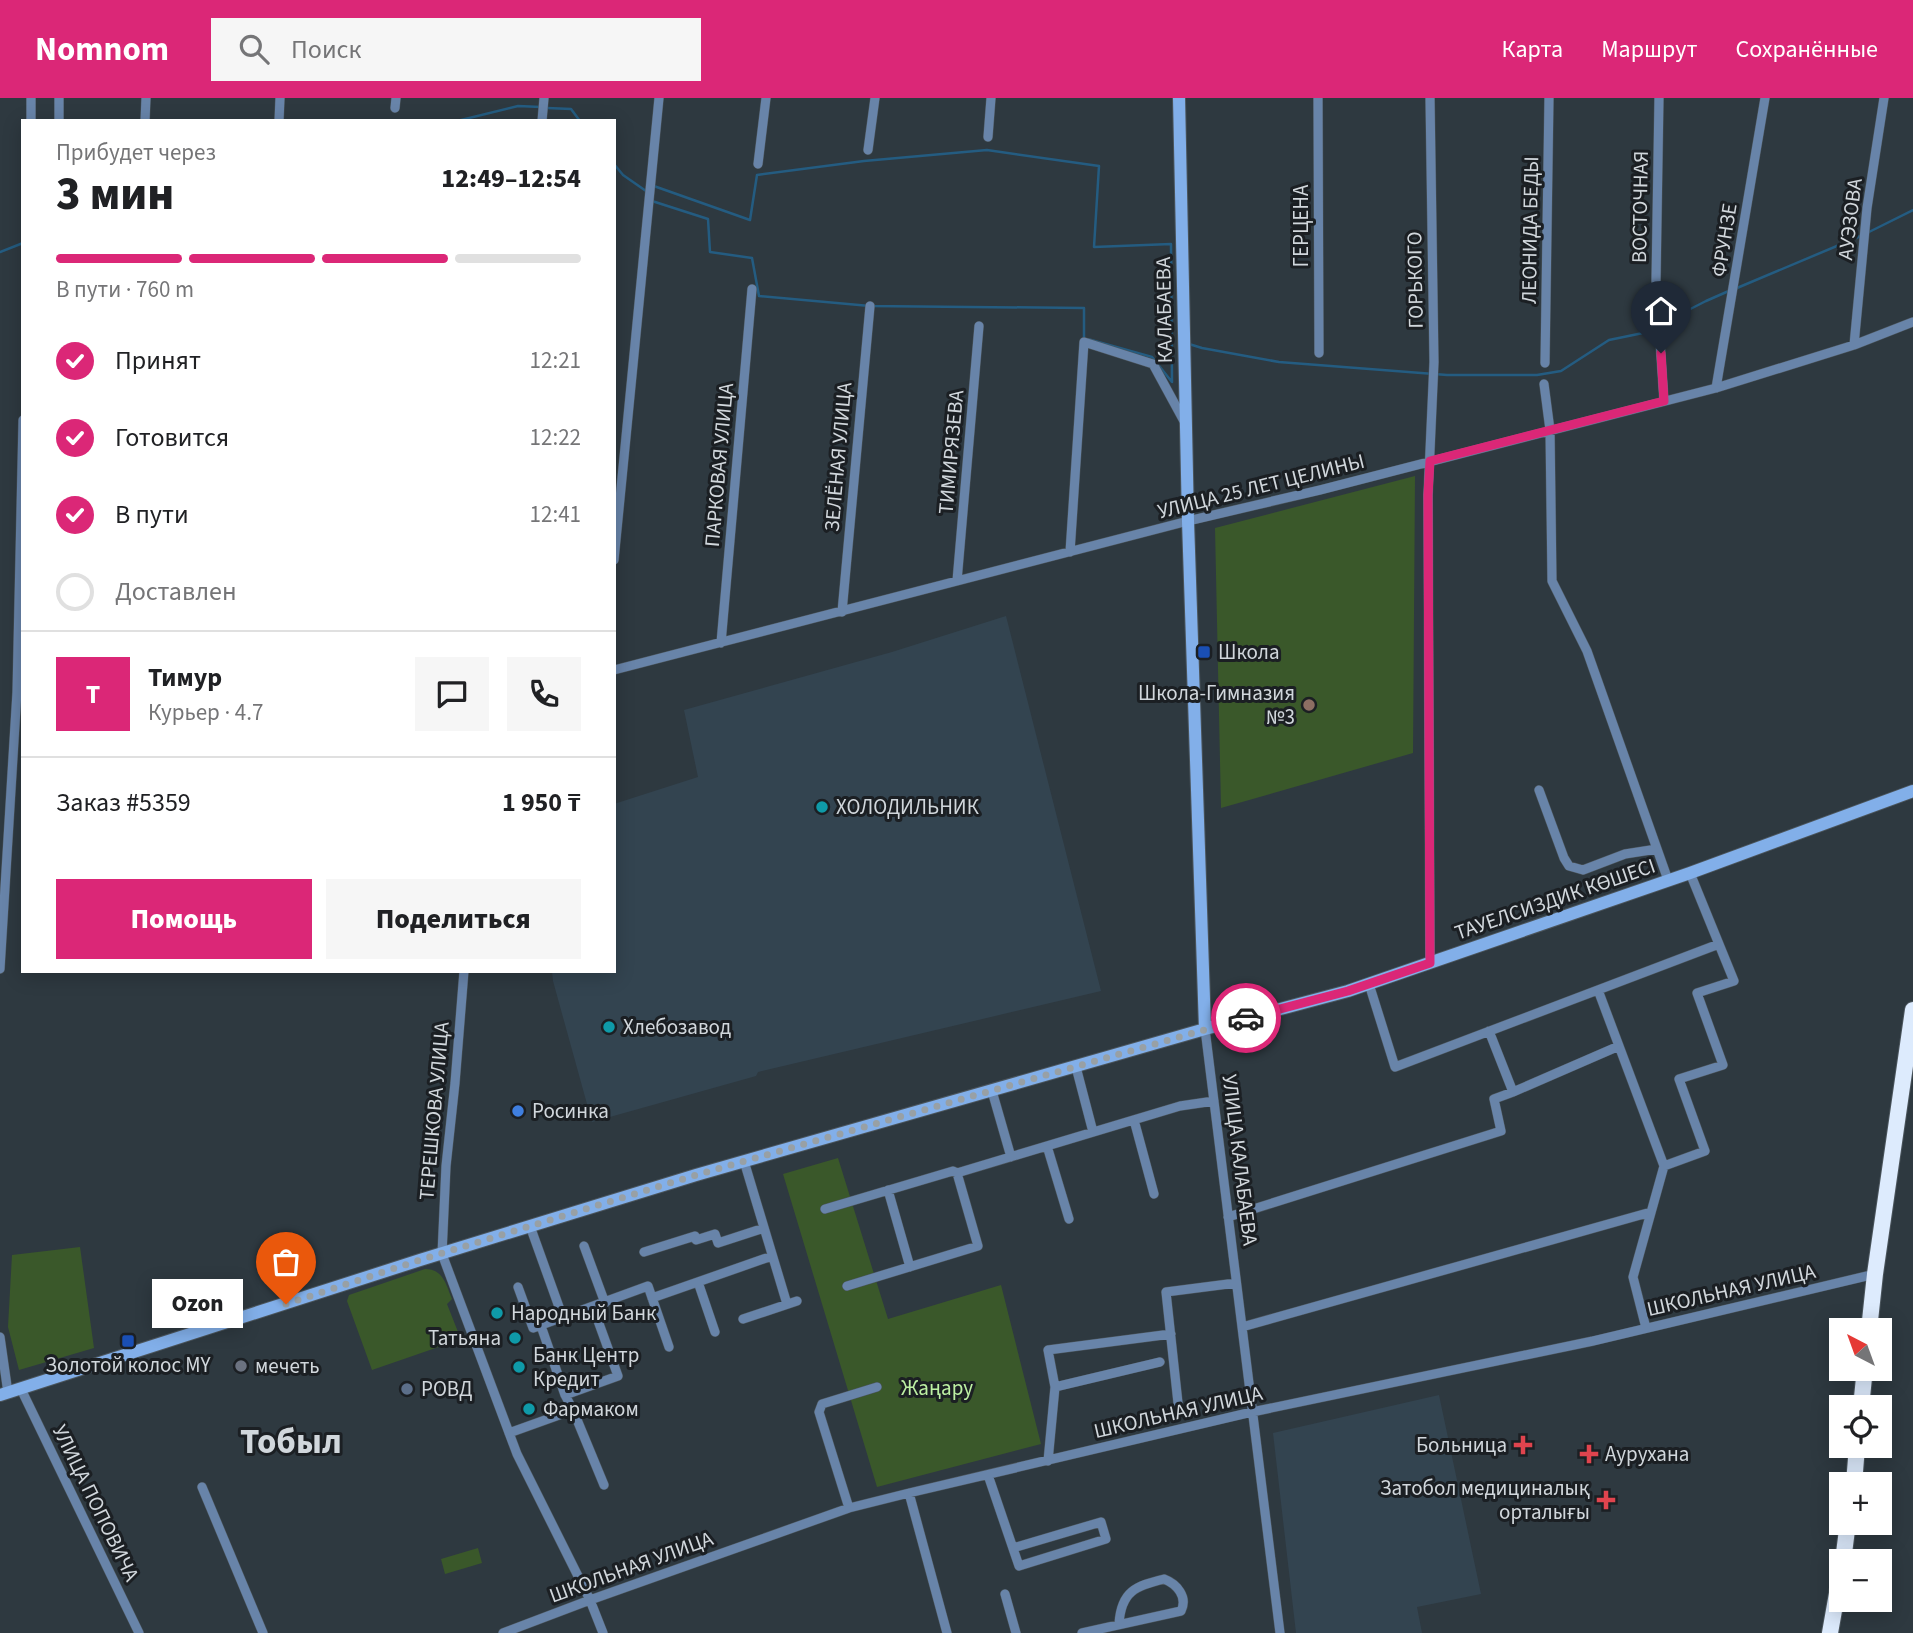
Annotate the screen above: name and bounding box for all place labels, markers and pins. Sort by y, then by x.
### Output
pin [1631,281,1691,353]
place label: Школа [1218,637,1280,667]
marker: Школа [1196,644,1212,660]
place label: Школа-Гимназия №3 [1138,678,1295,732]
marker: Школа-Гимназия №3 [1301,697,1317,713]
place label: ХОЛОДИЛЬНИК [836,792,980,822]
marker: ХОЛОДИЛЬНИК [814,799,830,815]
place label: Хлебозавод [623,1012,731,1042]
marker: Хлебозавод [601,1019,617,1035]
place label: Росинка [532,1096,609,1126]
marker: Росинка [510,1103,526,1119]
pin [256,1232,316,1304]
callout: Ozon [153,1280,244,1328]
place label: Народный Банк [511,1298,657,1328]
marker: Народный Банк [489,1305,505,1321]
place label: Татьяна [428,1323,501,1353]
marker: Татьяна [507,1330,523,1346]
marker: Золотой колос МҮ [120,1333,136,1349]
place label: Банк Центр Кредит [533,1340,639,1394]
place label: Золотой колос МҮ [46,1350,211,1380]
place label: мечеть [255,1351,320,1381]
marker: мечеть [233,1358,249,1374]
marker: Банк Центр Кредит [511,1359,527,1375]
place label: РОВД [421,1374,473,1404]
marker: РОВД [399,1381,415,1397]
place label: Фармаком [543,1394,639,1424]
marker: Фармаком [521,1401,537,1417]
place label: Больница [1416,1430,1507,1460]
marker: Больница [1513,1435,1533,1455]
place label: Аурухана [1605,1439,1689,1469]
marker: Аурухана [1579,1444,1599,1464]
place label: Затобол медициналық орталығы [1380,1473,1590,1527]
marker: Затобол медициналық орталығы [1596,1490,1616,1510]

